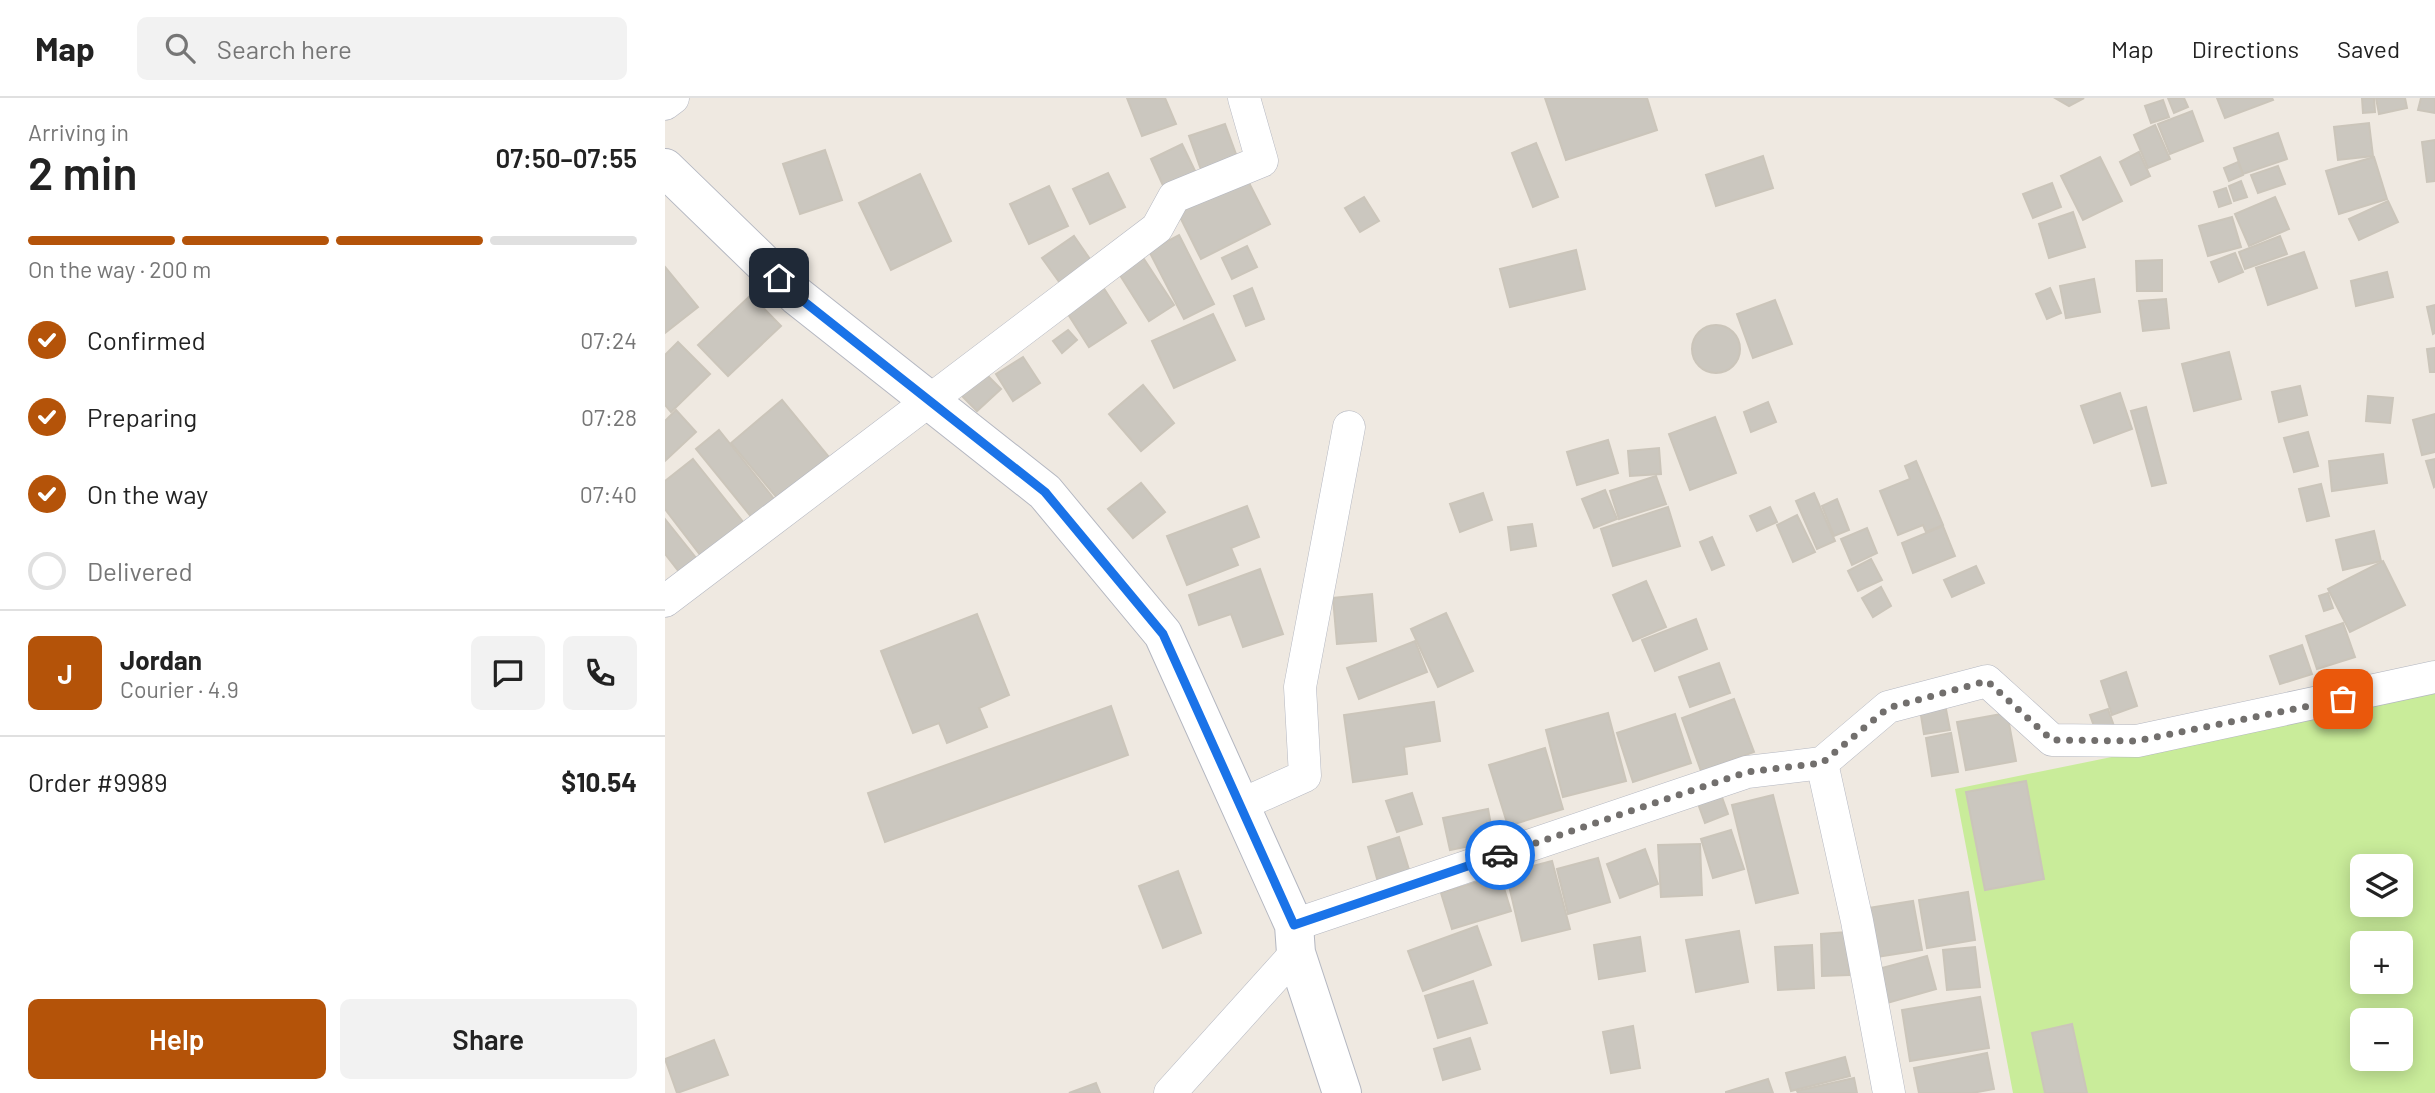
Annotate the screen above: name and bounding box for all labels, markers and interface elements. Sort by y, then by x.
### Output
search box [137,17,627,80]
text: Map [35,28,95,68]
icon: search [161,29,199,67]
text: Search here [217,33,352,64]
text: Map [2111,34,2154,63]
text: Directions [2192,34,2299,63]
text: Saved [2337,34,2400,63]
text: Arriving in [28,118,129,146]
text: 07:50–07:55 [495,142,637,173]
text: 2 min [28,144,137,199]
pin [749,248,809,308]
text: On the way · 200 m [28,255,211,283]
icon: home [760,259,798,297]
icon: check [28,321,66,359]
text: Confirmed [87,324,206,355]
text: 07:24 [580,326,637,354]
icon: check [28,398,66,436]
text: Preparing [87,401,197,432]
text: 07:28 [581,403,637,431]
icon: check [28,475,66,513]
text: On the way [87,478,208,509]
text: 07:40 [580,480,637,508]
text: Delivered [87,555,193,586]
button: chat [471,636,545,710]
button: phone [563,636,637,710]
text: Jordan [120,644,202,675]
text: J [57,658,73,689]
pin [2313,669,2373,729]
text: Courier · 4.9 [120,675,239,703]
icon: bag [2324,680,2362,718]
text: Order #9989 [28,766,168,797]
text: $10.54 [561,766,637,797]
courier [1465,820,1535,890]
icon: car [1481,836,1519,874]
map controls [2350,854,2413,1071]
button: layers [2350,854,2413,917]
button: + [2350,931,2413,994]
button: Help [28,999,326,1079]
button: Share [340,999,637,1079]
button: − [2350,1008,2413,1071]

